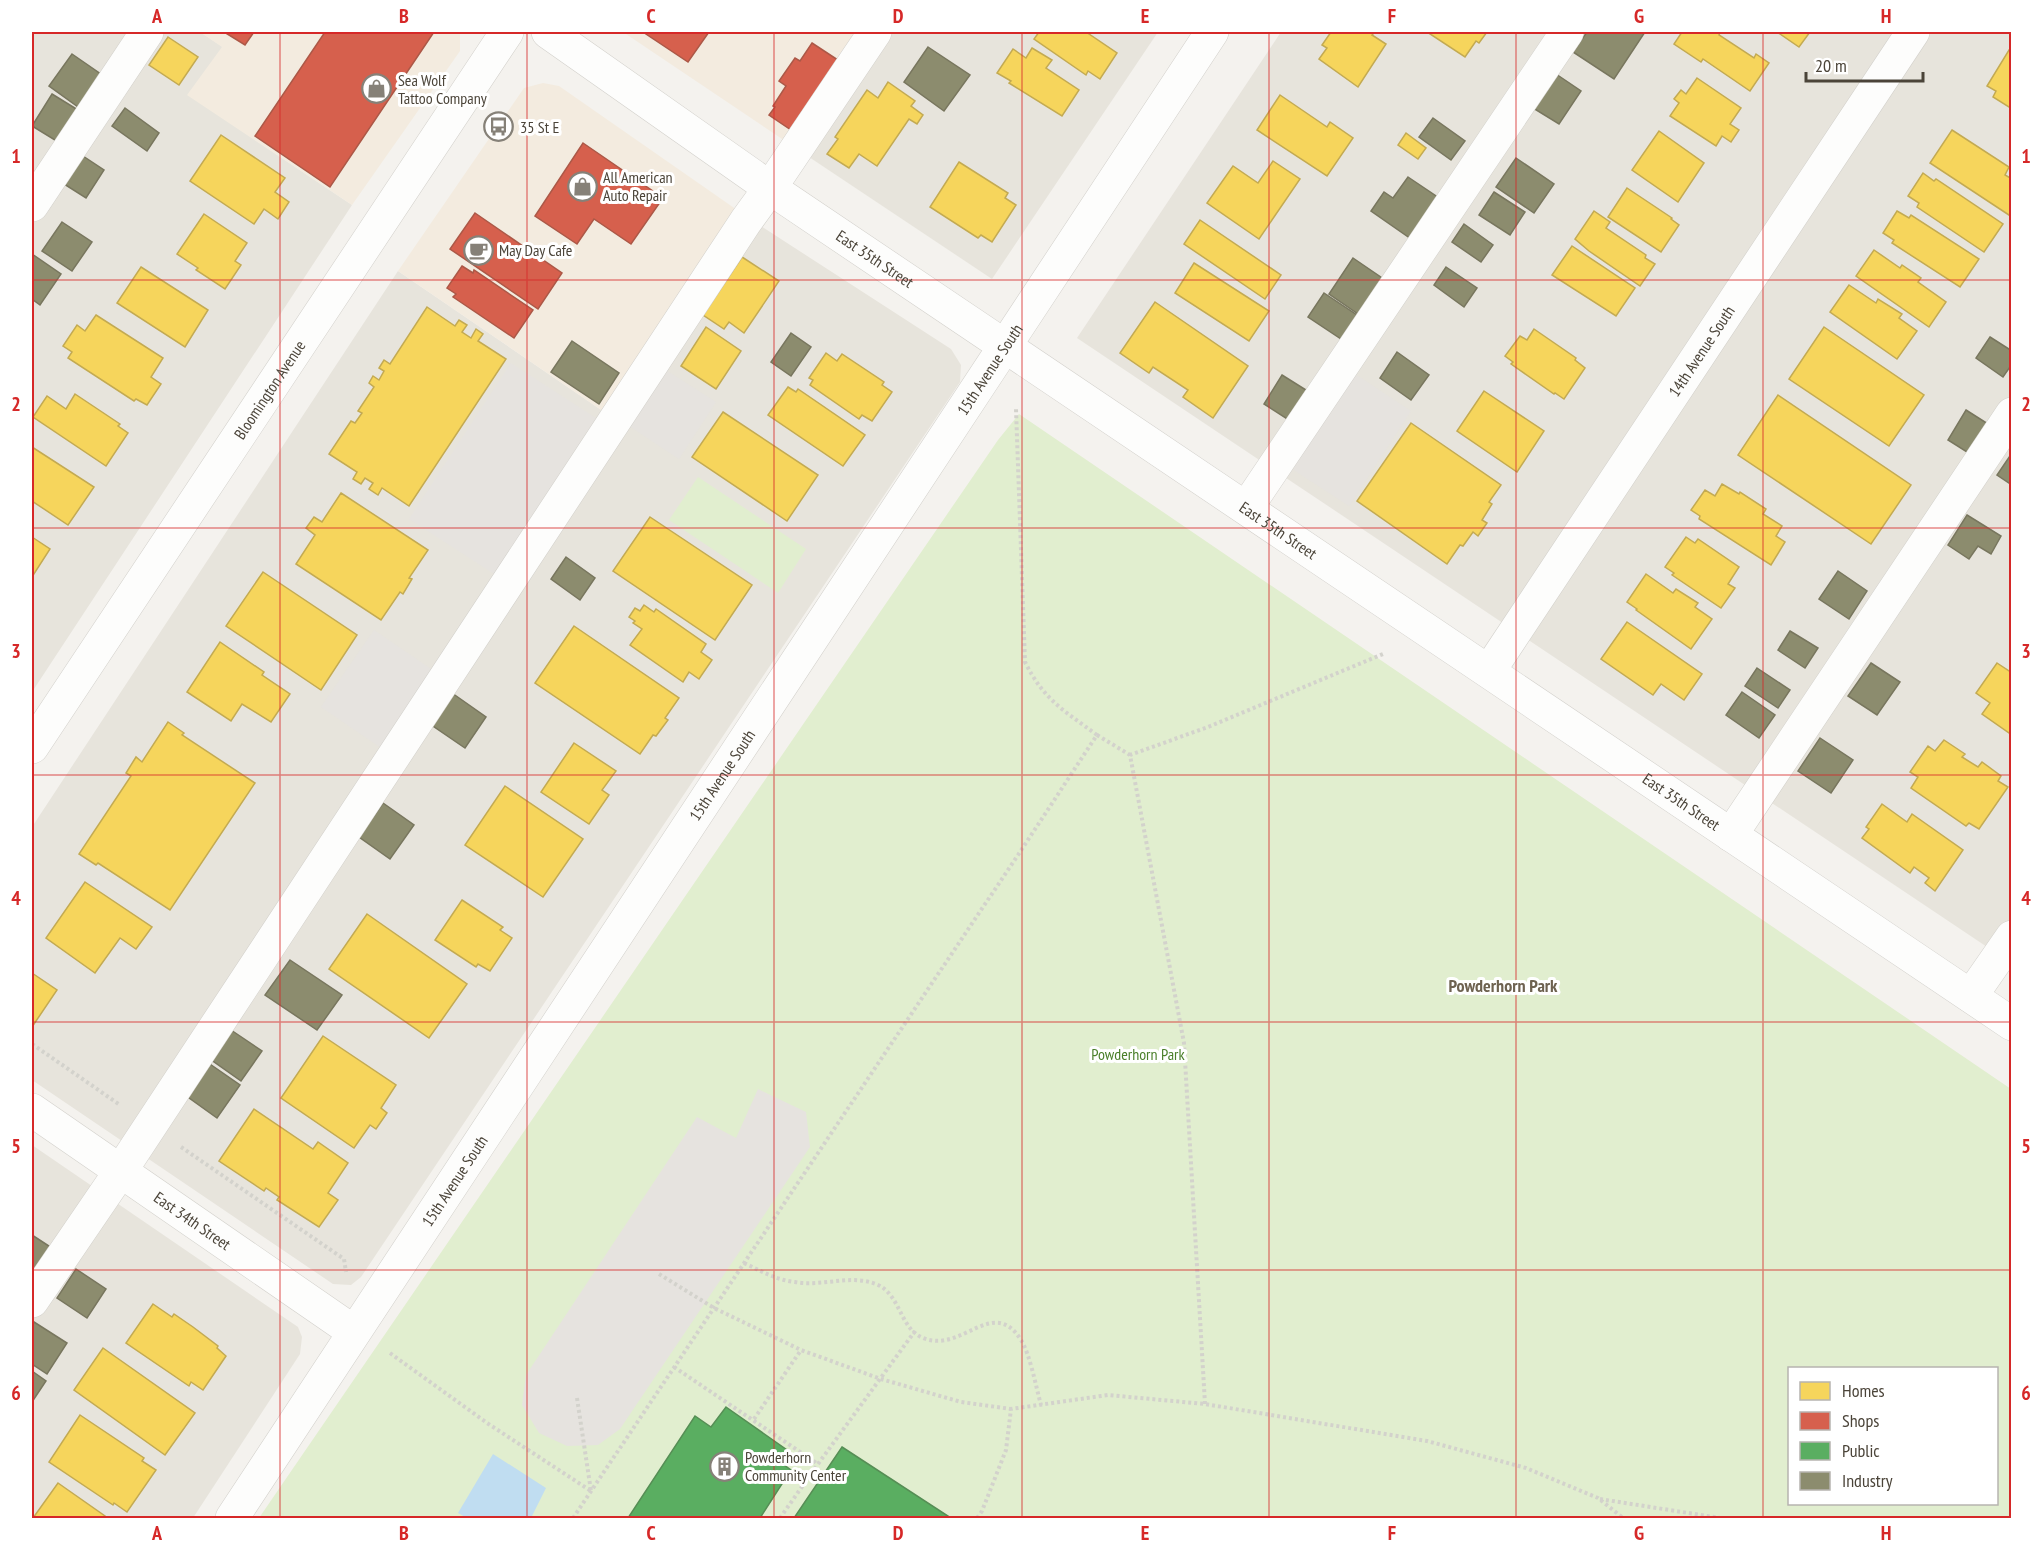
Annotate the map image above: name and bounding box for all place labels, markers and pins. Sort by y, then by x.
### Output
place label: Sea Wolf Tattoo Company [398,70,487,108]
shop icon: Sea Wolf Tattoo Company [361,73,393,105]
bus stop icon: 35 St E [483,111,515,143]
place label: 35 St E [520,117,559,137]
place label: All American Auto Repair [603,167,673,205]
shop icon: All American Auto Repair [566,170,598,202]
cafe icon: May Day Cafe [462,234,494,266]
place label: May Day Cafe [499,240,572,260]
place label: Powderhorn Community Center [745,1447,847,1485]
building icon: Powderhorn Community Center [708,1450,740,1482]

